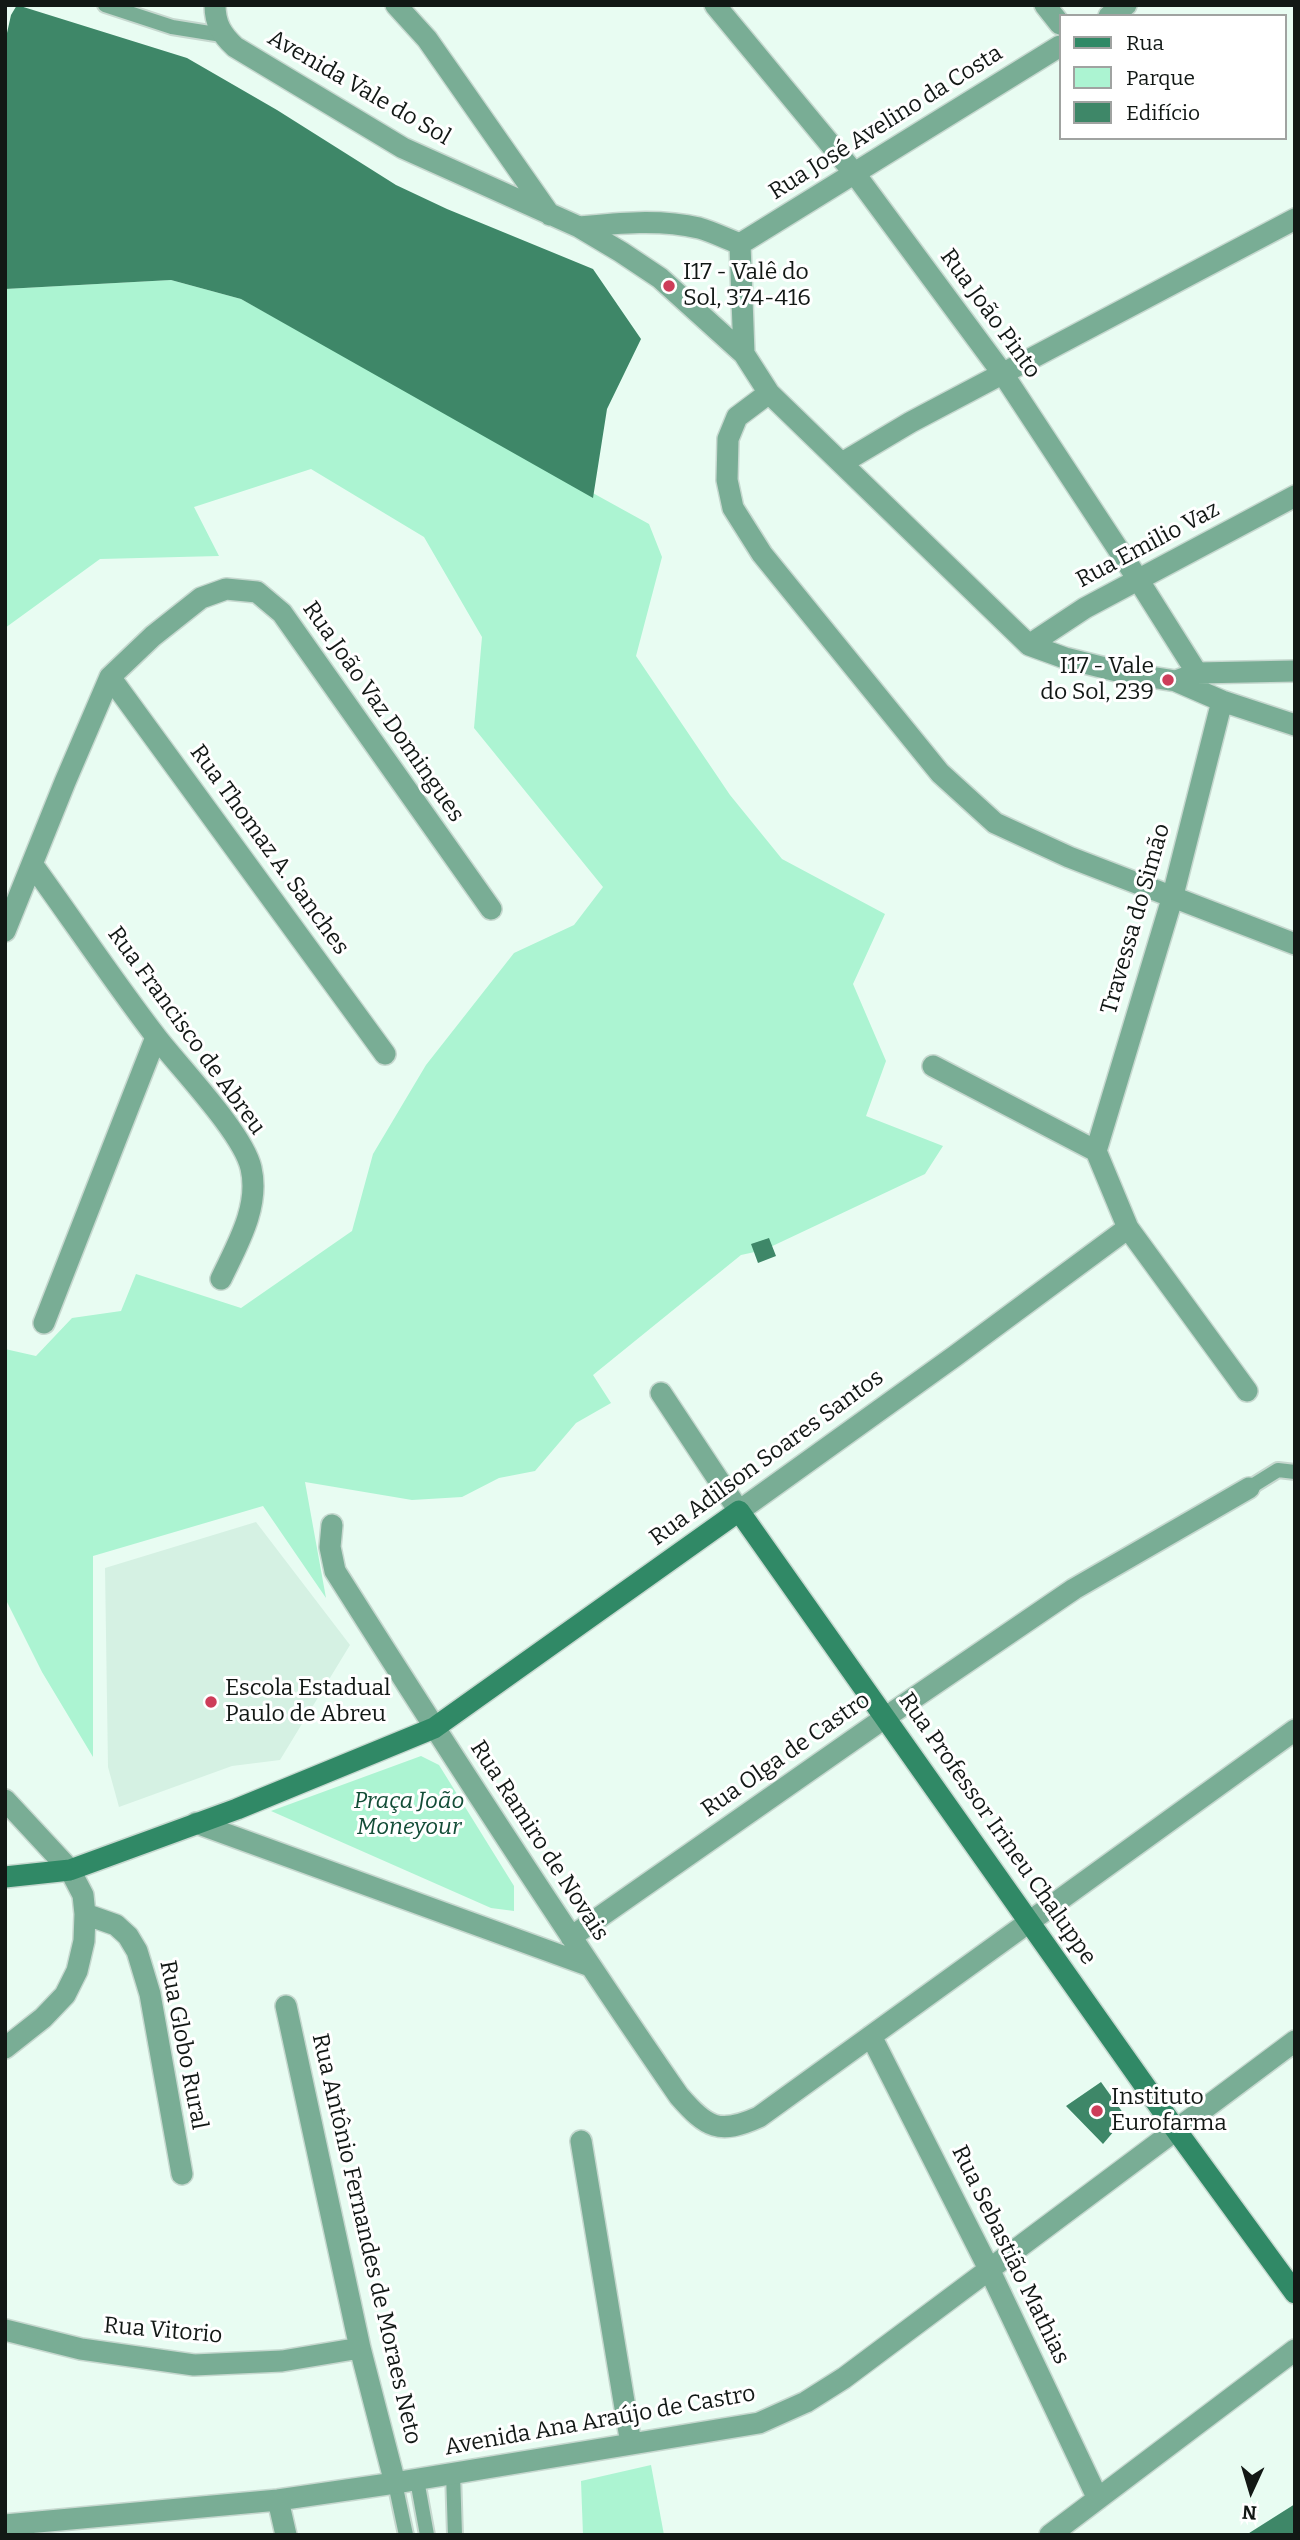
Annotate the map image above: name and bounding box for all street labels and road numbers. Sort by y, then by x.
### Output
street label: Avenida Vale do Sol [263,24,455,152]
street label: Rua José Avelino da Costa [764,40,1008,206]
street label: Rua João Pinto [934,244,1046,384]
street label: Rua Emilio Vaz [1072,496,1224,594]
street label: Rua João Vaz Domingues [296,596,470,828]
street label: Rua Thomaz A. Sanches [184,740,354,960]
street label: Travessa do Simão [1096,821,1176,1017]
street label: Rua Francisco de Abreu [101,922,271,1140]
street label: Rua Adilson Soares Santos [645,1364,889,1552]
street label: Rua Olga de Castro [696,1686,876,1824]
street label: Rua Professor Irineu Chaluppe [892,1688,1102,1970]
street label: Rua Ramiro de Novais [464,1736,614,1946]
street label: Rua Globo Rural [153,1958,213,2132]
street label: Rua Antônio Fernandes de Moraes Neto [305,2031,427,2447]
street label: Rua Sebastião Mathias [945,2141,1075,2369]
street label: Rua Vitorio [102,2312,224,2350]
street label: Avenida Ana Araújo de Castro [442,2380,758,2462]

